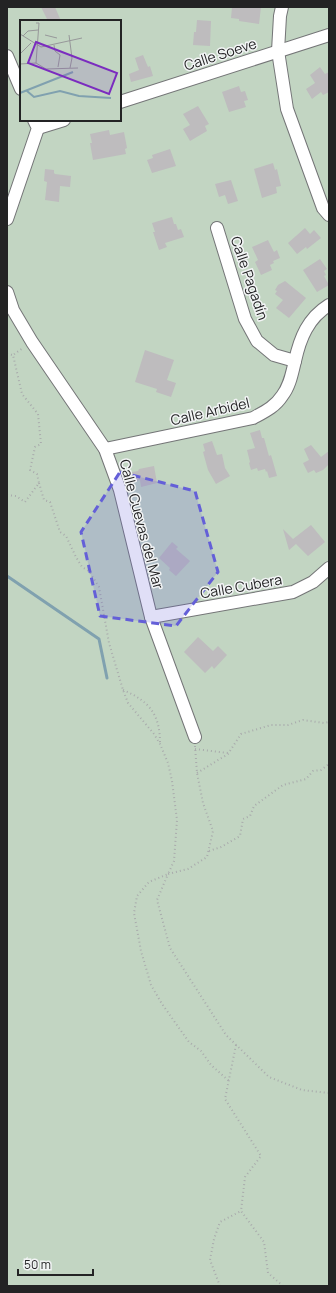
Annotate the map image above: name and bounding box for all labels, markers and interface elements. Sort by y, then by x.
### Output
inset map [20,20,121,121]
street label: Calle Soeve [181,33,259,75]
street label: Calle Pagadín [227,234,273,322]
street label: Calle Arbidel [169,393,251,429]
street label: Calle Cuevas del Mar [116,457,168,591]
street label: Calle Cubera [199,569,283,603]
scale bar [18,1251,93,1277]
text: 50 m [24,1256,51,1273]

